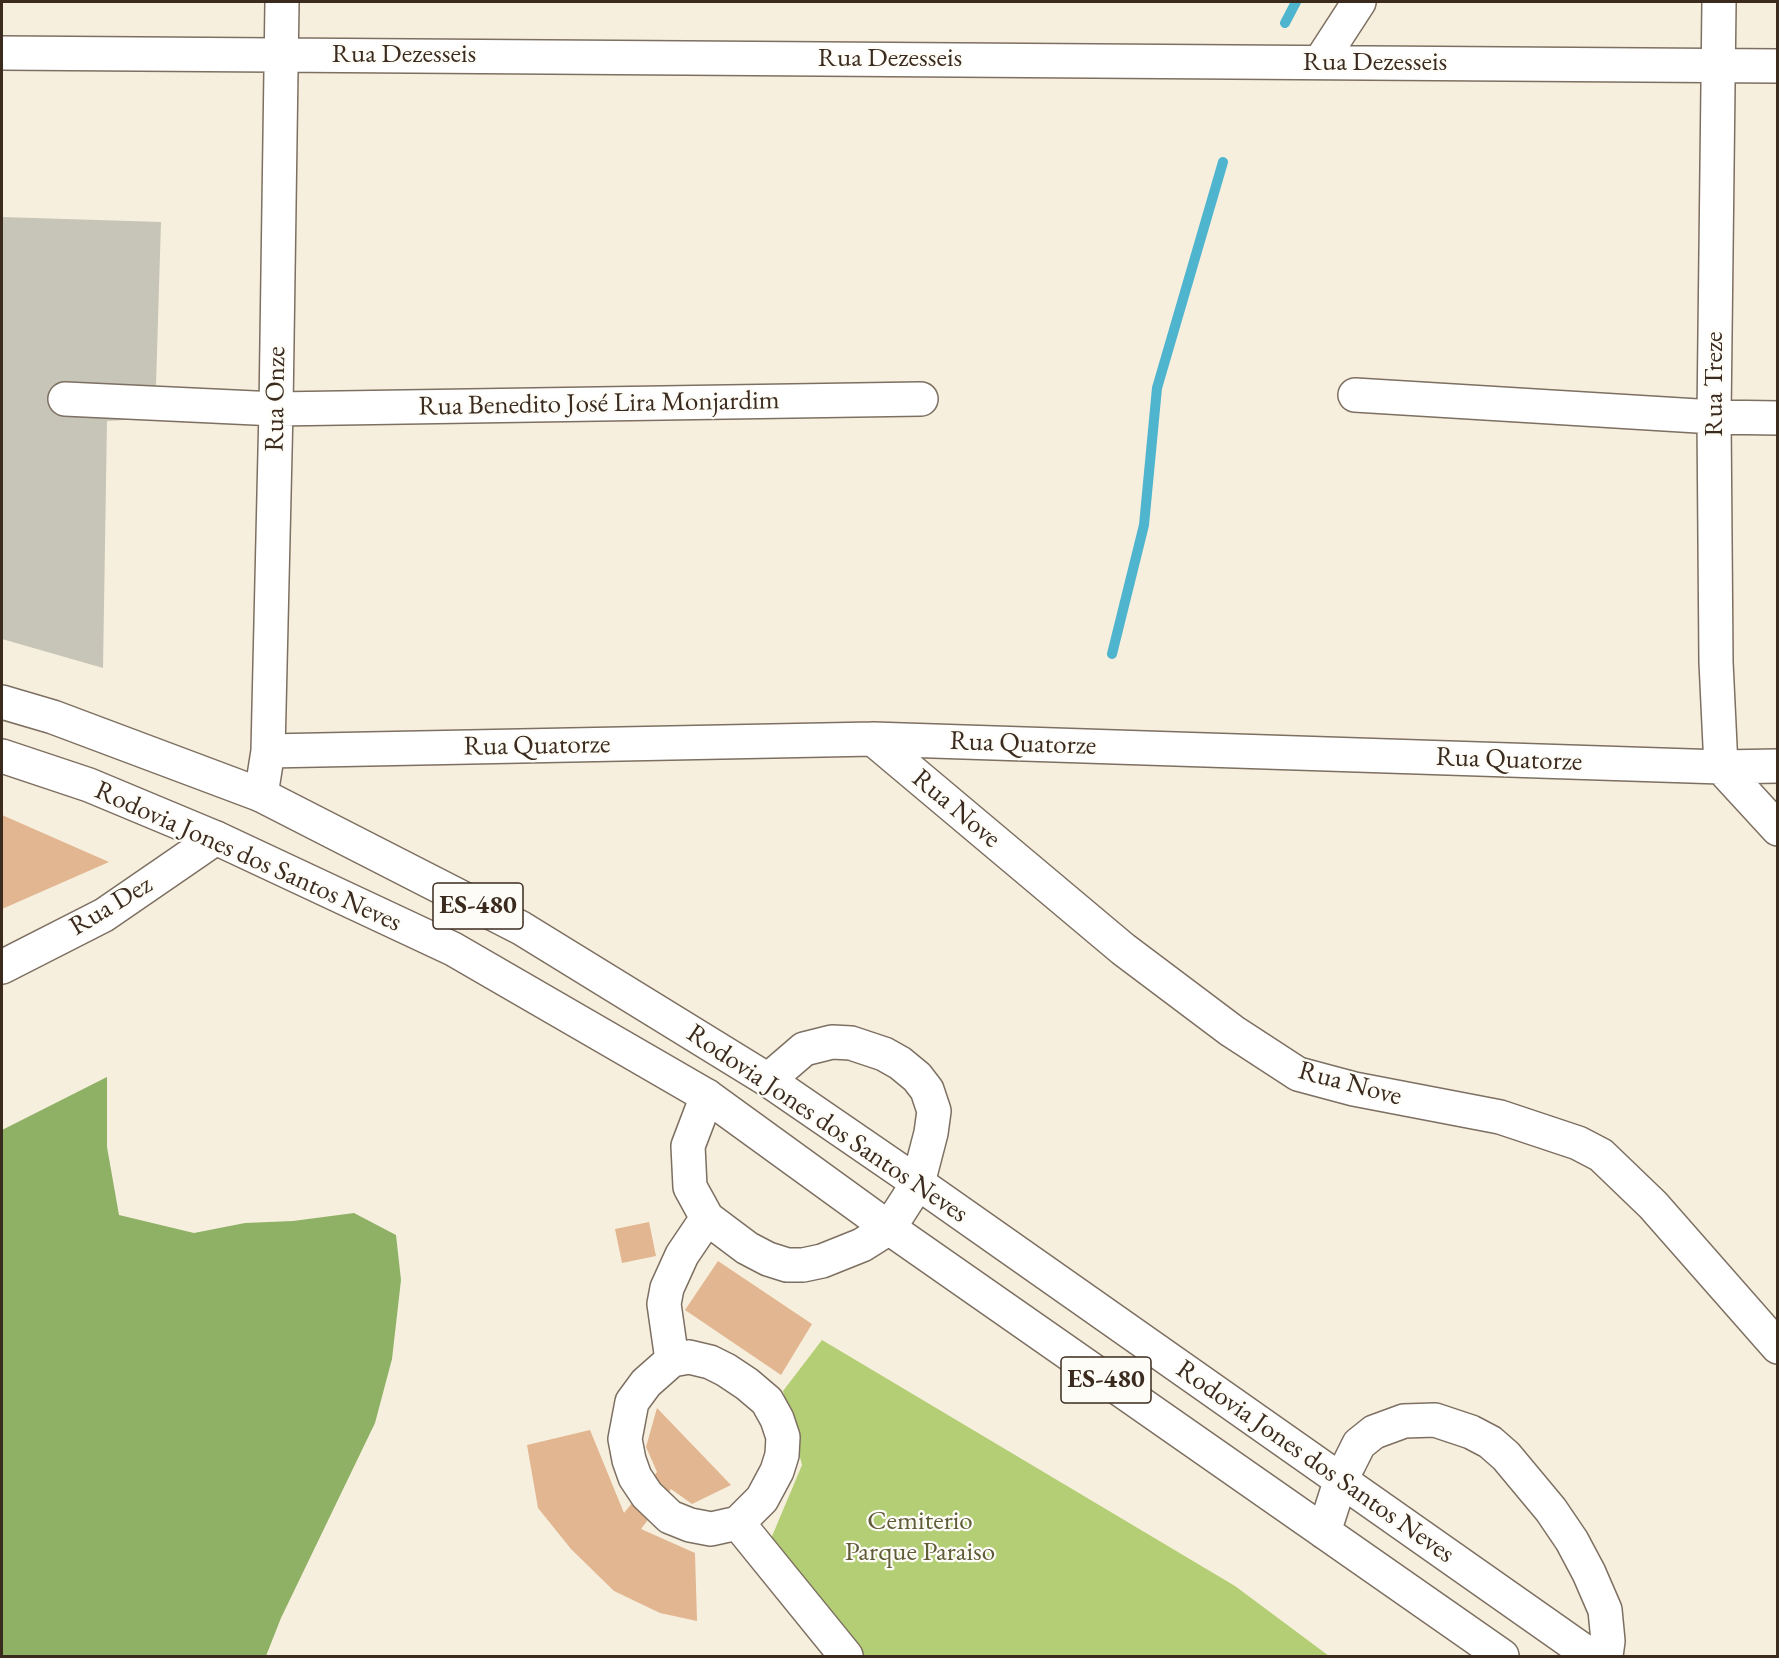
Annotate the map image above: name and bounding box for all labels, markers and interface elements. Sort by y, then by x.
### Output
street label: Rua Dezesseis [332,39,476,71]
street label: Rua Dezesseis [818,43,962,75]
street label: Rua Dezesseis [1303,47,1447,79]
street label: Rua Treze [1699,331,1731,437]
street label: Rua Onze [259,346,293,452]
street label: Rua Benedito José Lira Monjardim [418,385,780,423]
street label: Rua Quatorze [949,725,1097,763]
street label: Rua Quatorze [463,729,611,763]
street label: Rua Quatorze [1435,741,1583,779]
street label: Rua Nove [905,763,1007,855]
street label: Rodovia Jones dos Santos Neves [90,775,406,939]
street label: Rua Dez [64,869,158,943]
road number: ES-480 [433,883,523,929]
street label: Rodovia Jones dos Santos Neves [680,1018,974,1230]
street label: Rua Nove [1295,1055,1405,1113]
street label: Rodovia Jones dos Santos Neves [1170,1353,1460,1571]
road number: ES-480 [1061,1357,1151,1403]
park label: Cemiterio Parque Paraiso [845,1506,995,1569]

